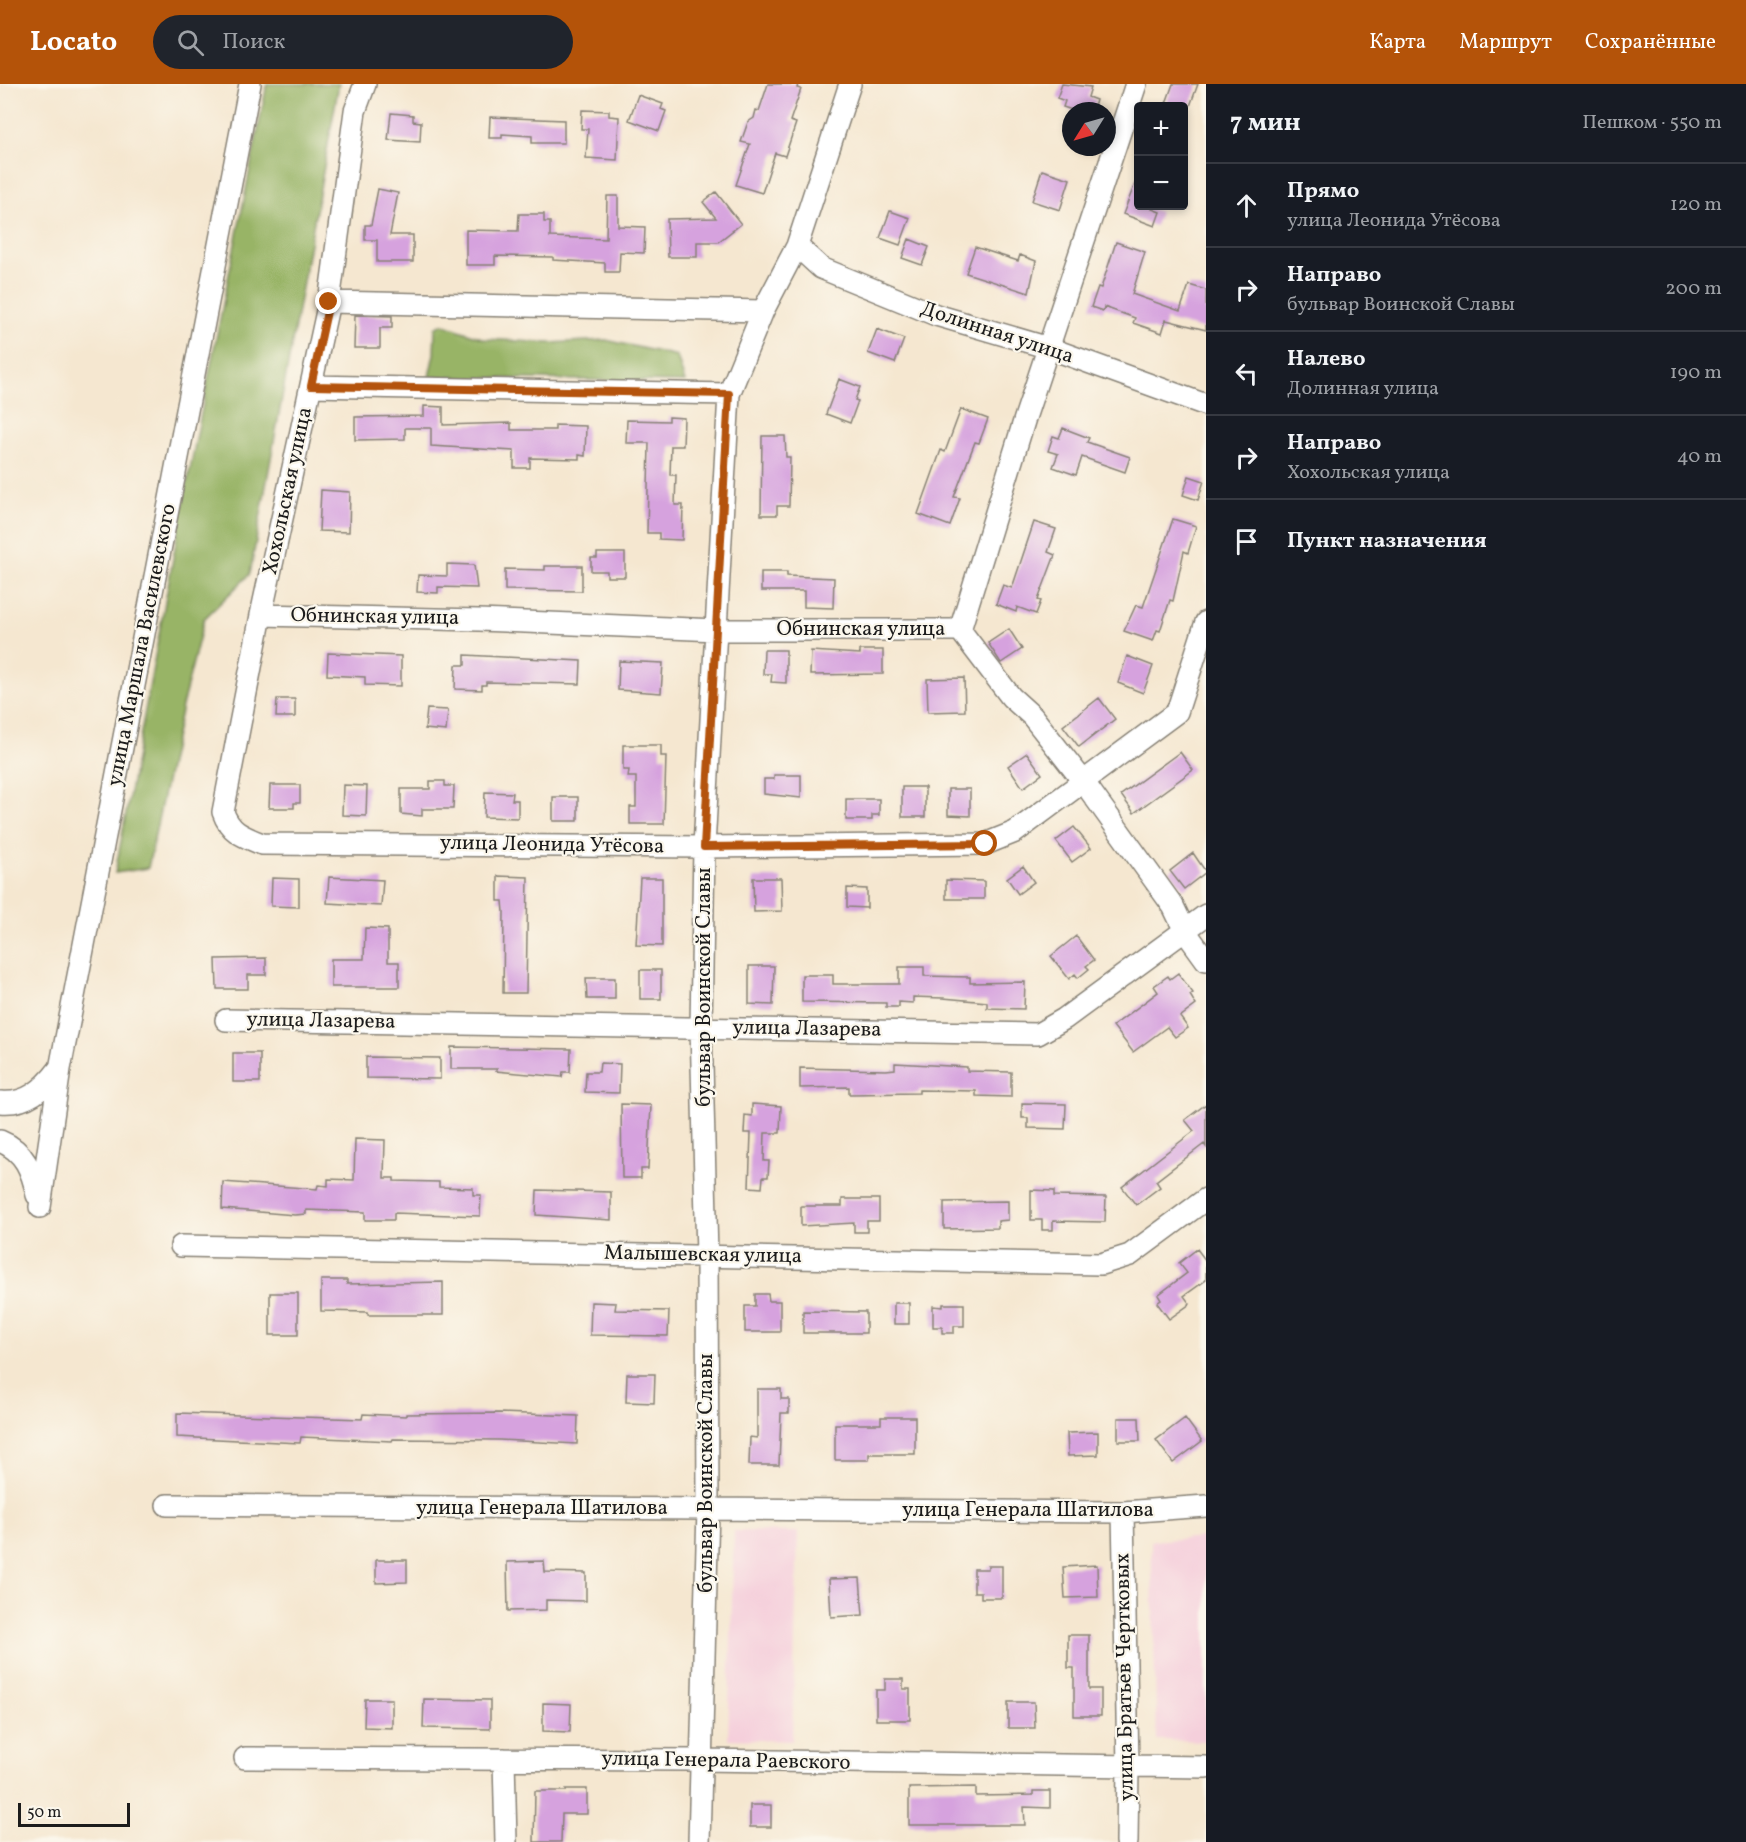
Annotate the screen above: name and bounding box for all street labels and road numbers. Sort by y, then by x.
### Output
street label: Долинная улица [917,295,1077,371]
street label: Хохольская улица [256,404,320,578]
street label: улица Маршала Василевского [100,501,184,789]
street label: Обнинская улица [290,601,460,633]
street label: Обнинская улица [777,615,945,644]
street label: улица Леонида Утёсова [440,829,664,861]
street label: бульвар Воинской Славы [690,867,719,1107]
street label: улица Лазарева [246,1005,396,1037]
street label: улица Лазарева [732,1013,882,1045]
street label: Малышевская улица [604,1239,802,1271]
street label: бульвар Воинской Славы [692,1353,721,1593]
street label: улица Генерала Шатилова [416,1494,668,1523]
street label: улица Генерала Шатилова [902,1496,1154,1525]
street label: улица Братьев Чертковых [1108,1553,1142,1801]
street label: улица Генерала Раевского [601,1744,851,1778]

